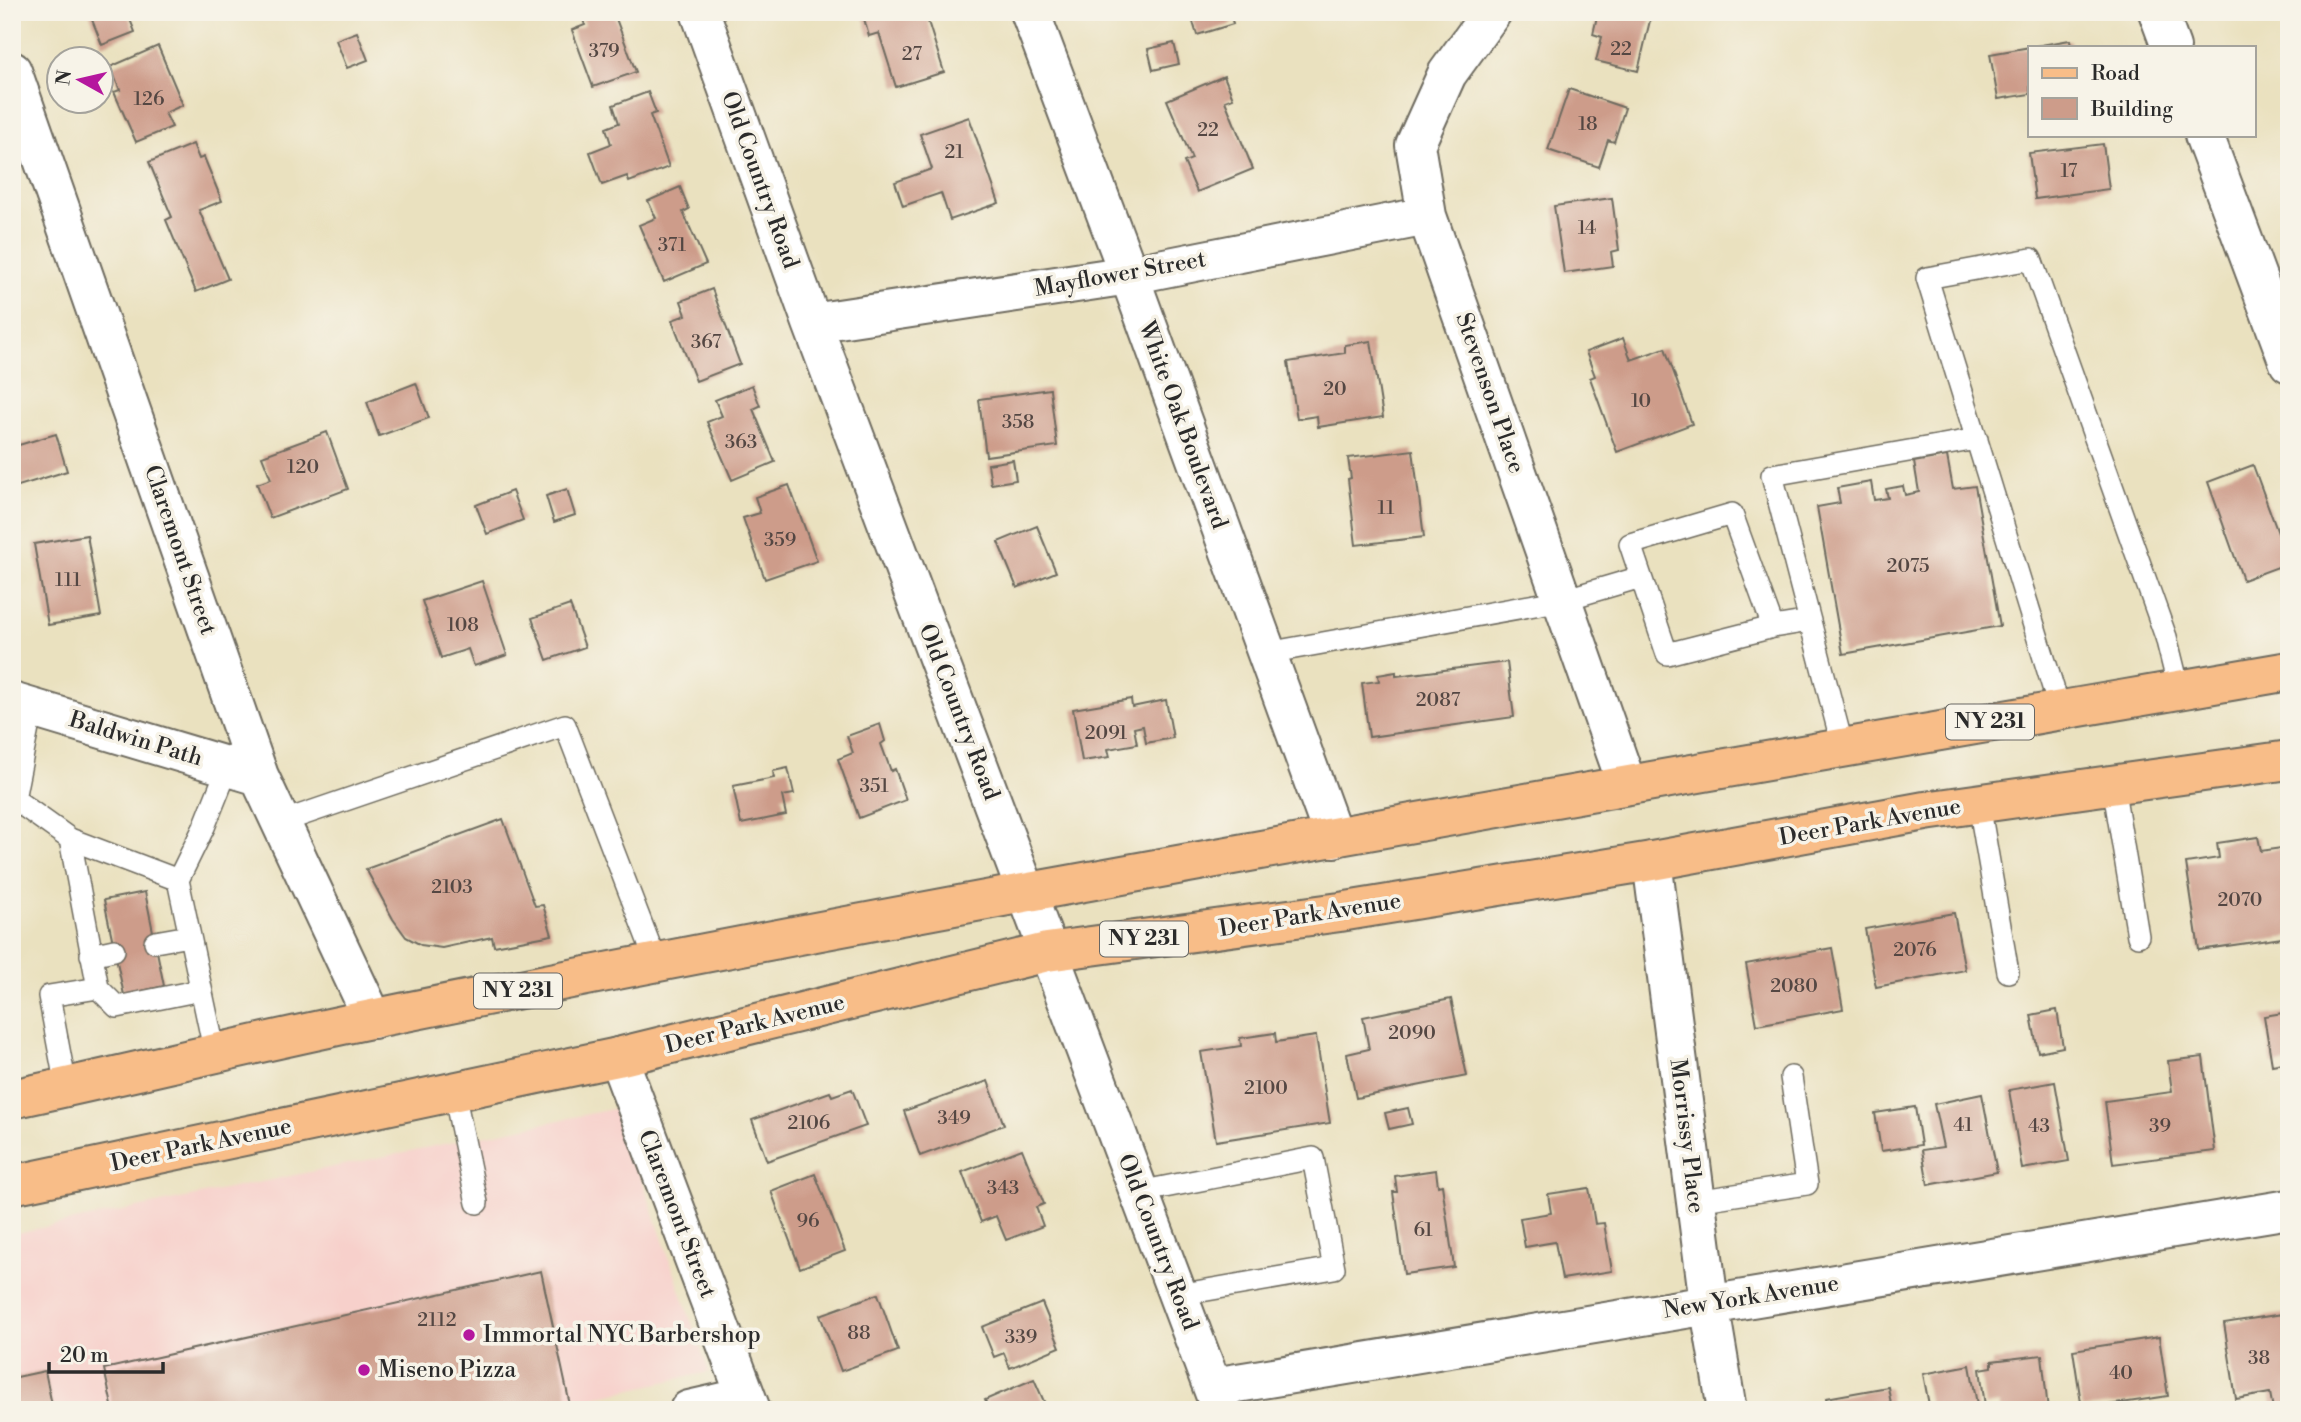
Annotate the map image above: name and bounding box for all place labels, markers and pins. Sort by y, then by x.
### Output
place label: Immortal NYC Barbershop [483,1321,761,1349]
marker: Immortal NYC Barbershop [461,1327,477,1343]
place label: Miseno Pizza [378,1356,516,1384]
marker: Miseno Pizza [356,1362,372,1378]

